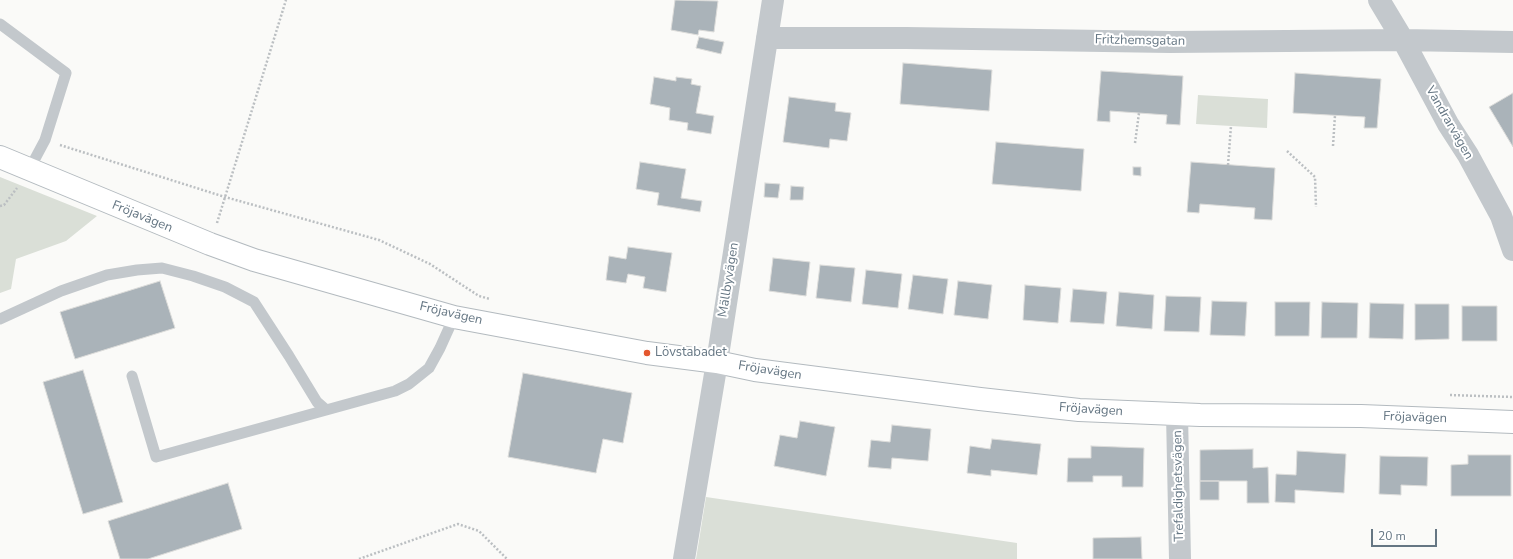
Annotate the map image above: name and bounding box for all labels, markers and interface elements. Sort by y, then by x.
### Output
street label: Fritzhemsgatan [1095,32,1185,50]
street label: Vandrarvägen [1422,84,1476,162]
street label: Fröjavägen [109,198,175,236]
street label: Mällbyvägen [715,242,743,318]
street label: Fröjavägen [418,299,484,329]
place label: Lövstabadet [655,345,727,361]
marker: Lövstabadet [642,348,652,358]
street label: Fröjavägen [737,358,803,384]
street label: Fröjavägen [1059,400,1123,420]
street label: Fröjavägen [1383,409,1447,427]
street label: Trefaldighetsvägen [1170,430,1188,542]
scale bar [1373,521,1439,547]
text: 20 m [1378,528,1406,544]

